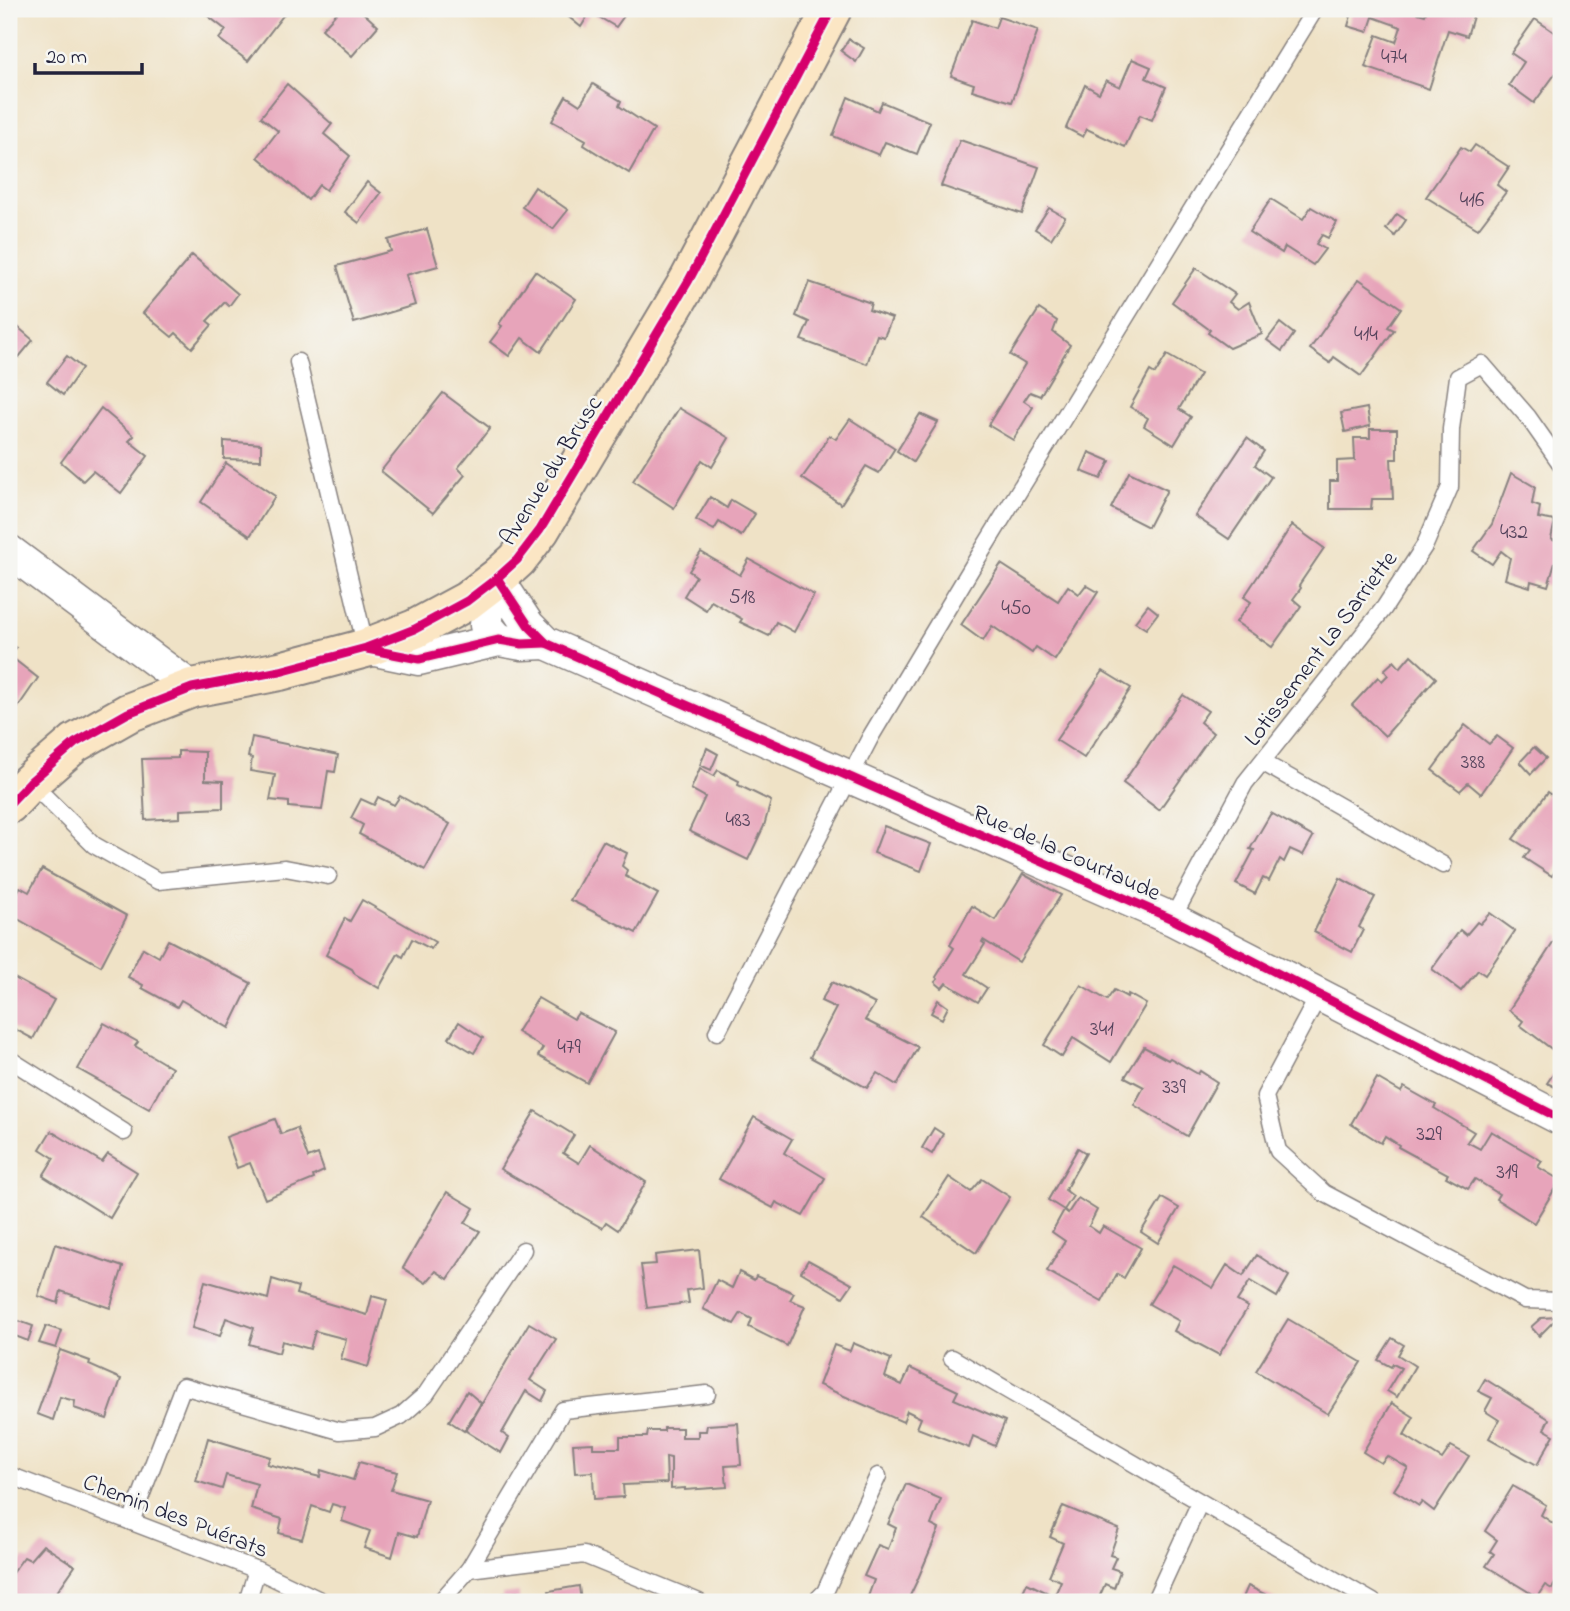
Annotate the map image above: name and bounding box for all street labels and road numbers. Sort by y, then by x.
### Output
street label: Avenue du Brusc [492,389,612,553]
street label: Lotissement La Sarriette [1237,544,1408,755]
street label: Rue de la Courtaude [966,797,1166,912]
street label: Chemin des Puérats [77,1466,273,1569]

